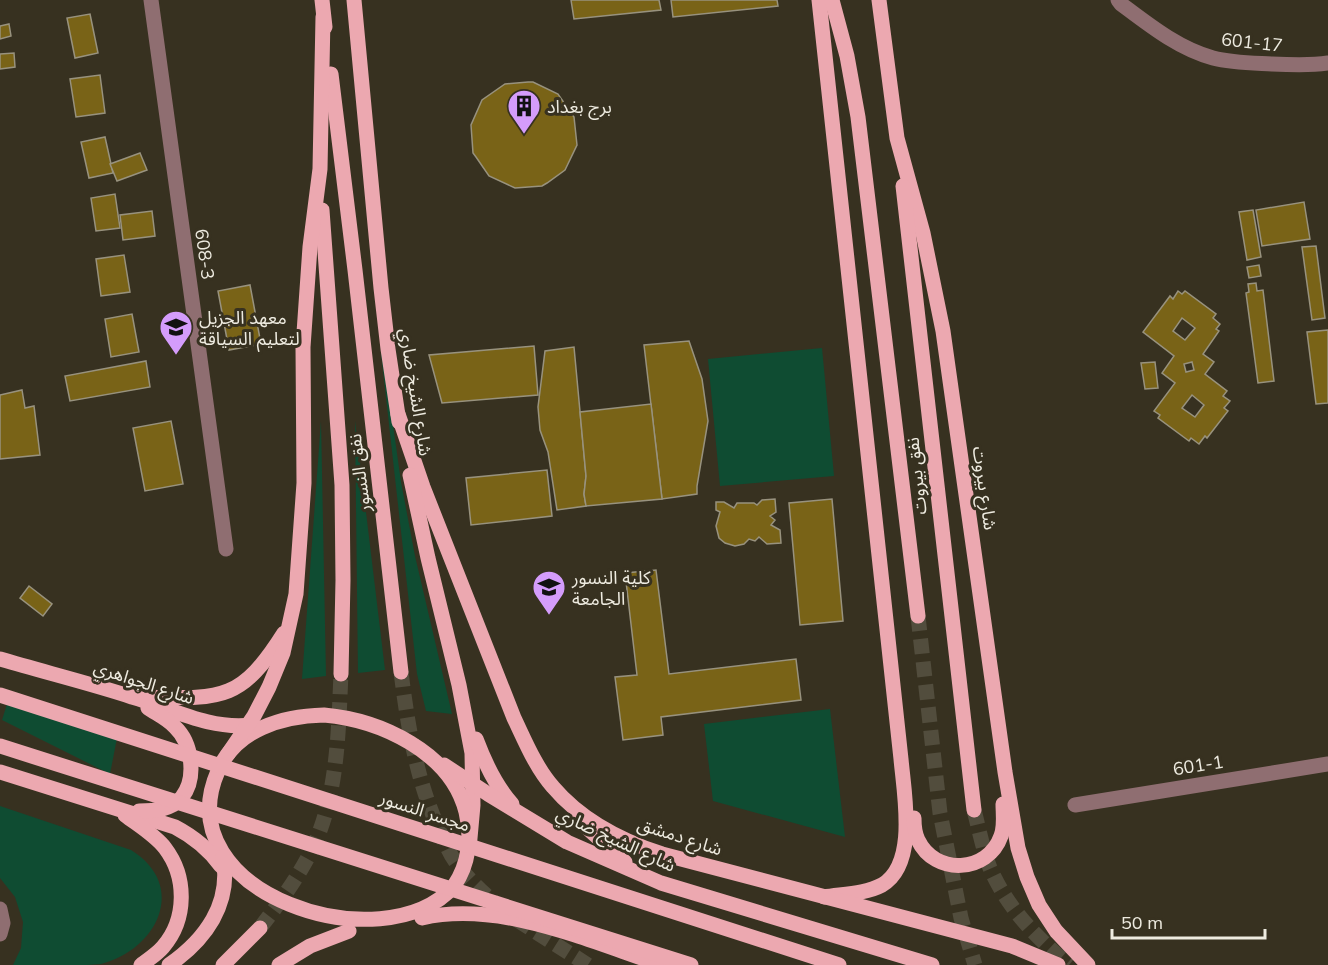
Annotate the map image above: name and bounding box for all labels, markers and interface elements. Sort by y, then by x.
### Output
street label: 601-17 [1220,27,1284,57]
building icon: برج بغداد [506,88,542,135]
place label: برج بغداد [547,95,612,120]
street label: 608-3 [190,227,220,281]
place label: معهد الجزيل لتعليم السياقة [199,306,300,352]
school or university icon: معهد الجزيل لتعليم السياقة [158,309,194,356]
street label: شارع الشيخ ضاري [392,327,437,458]
street label: نفق النسور [343,433,375,514]
street label: نفق بيروت [901,436,931,516]
street label: شارع بيروت [965,445,1002,532]
place label: كلية النسور الجامعة [571,566,651,610]
school or university icon: كلية النسور الجامعة [531,569,567,616]
street label: شارع الجواهري [90,655,197,712]
street label: 601-1 [1171,750,1225,780]
street label: مجسر النسور [376,785,473,836]
street label: شارع الشيخ ضاري [551,801,679,879]
street label: شارع دمشق [634,812,725,863]
scale bar [1112,902,1265,940]
text: 50 m [1121,911,1163,934]

